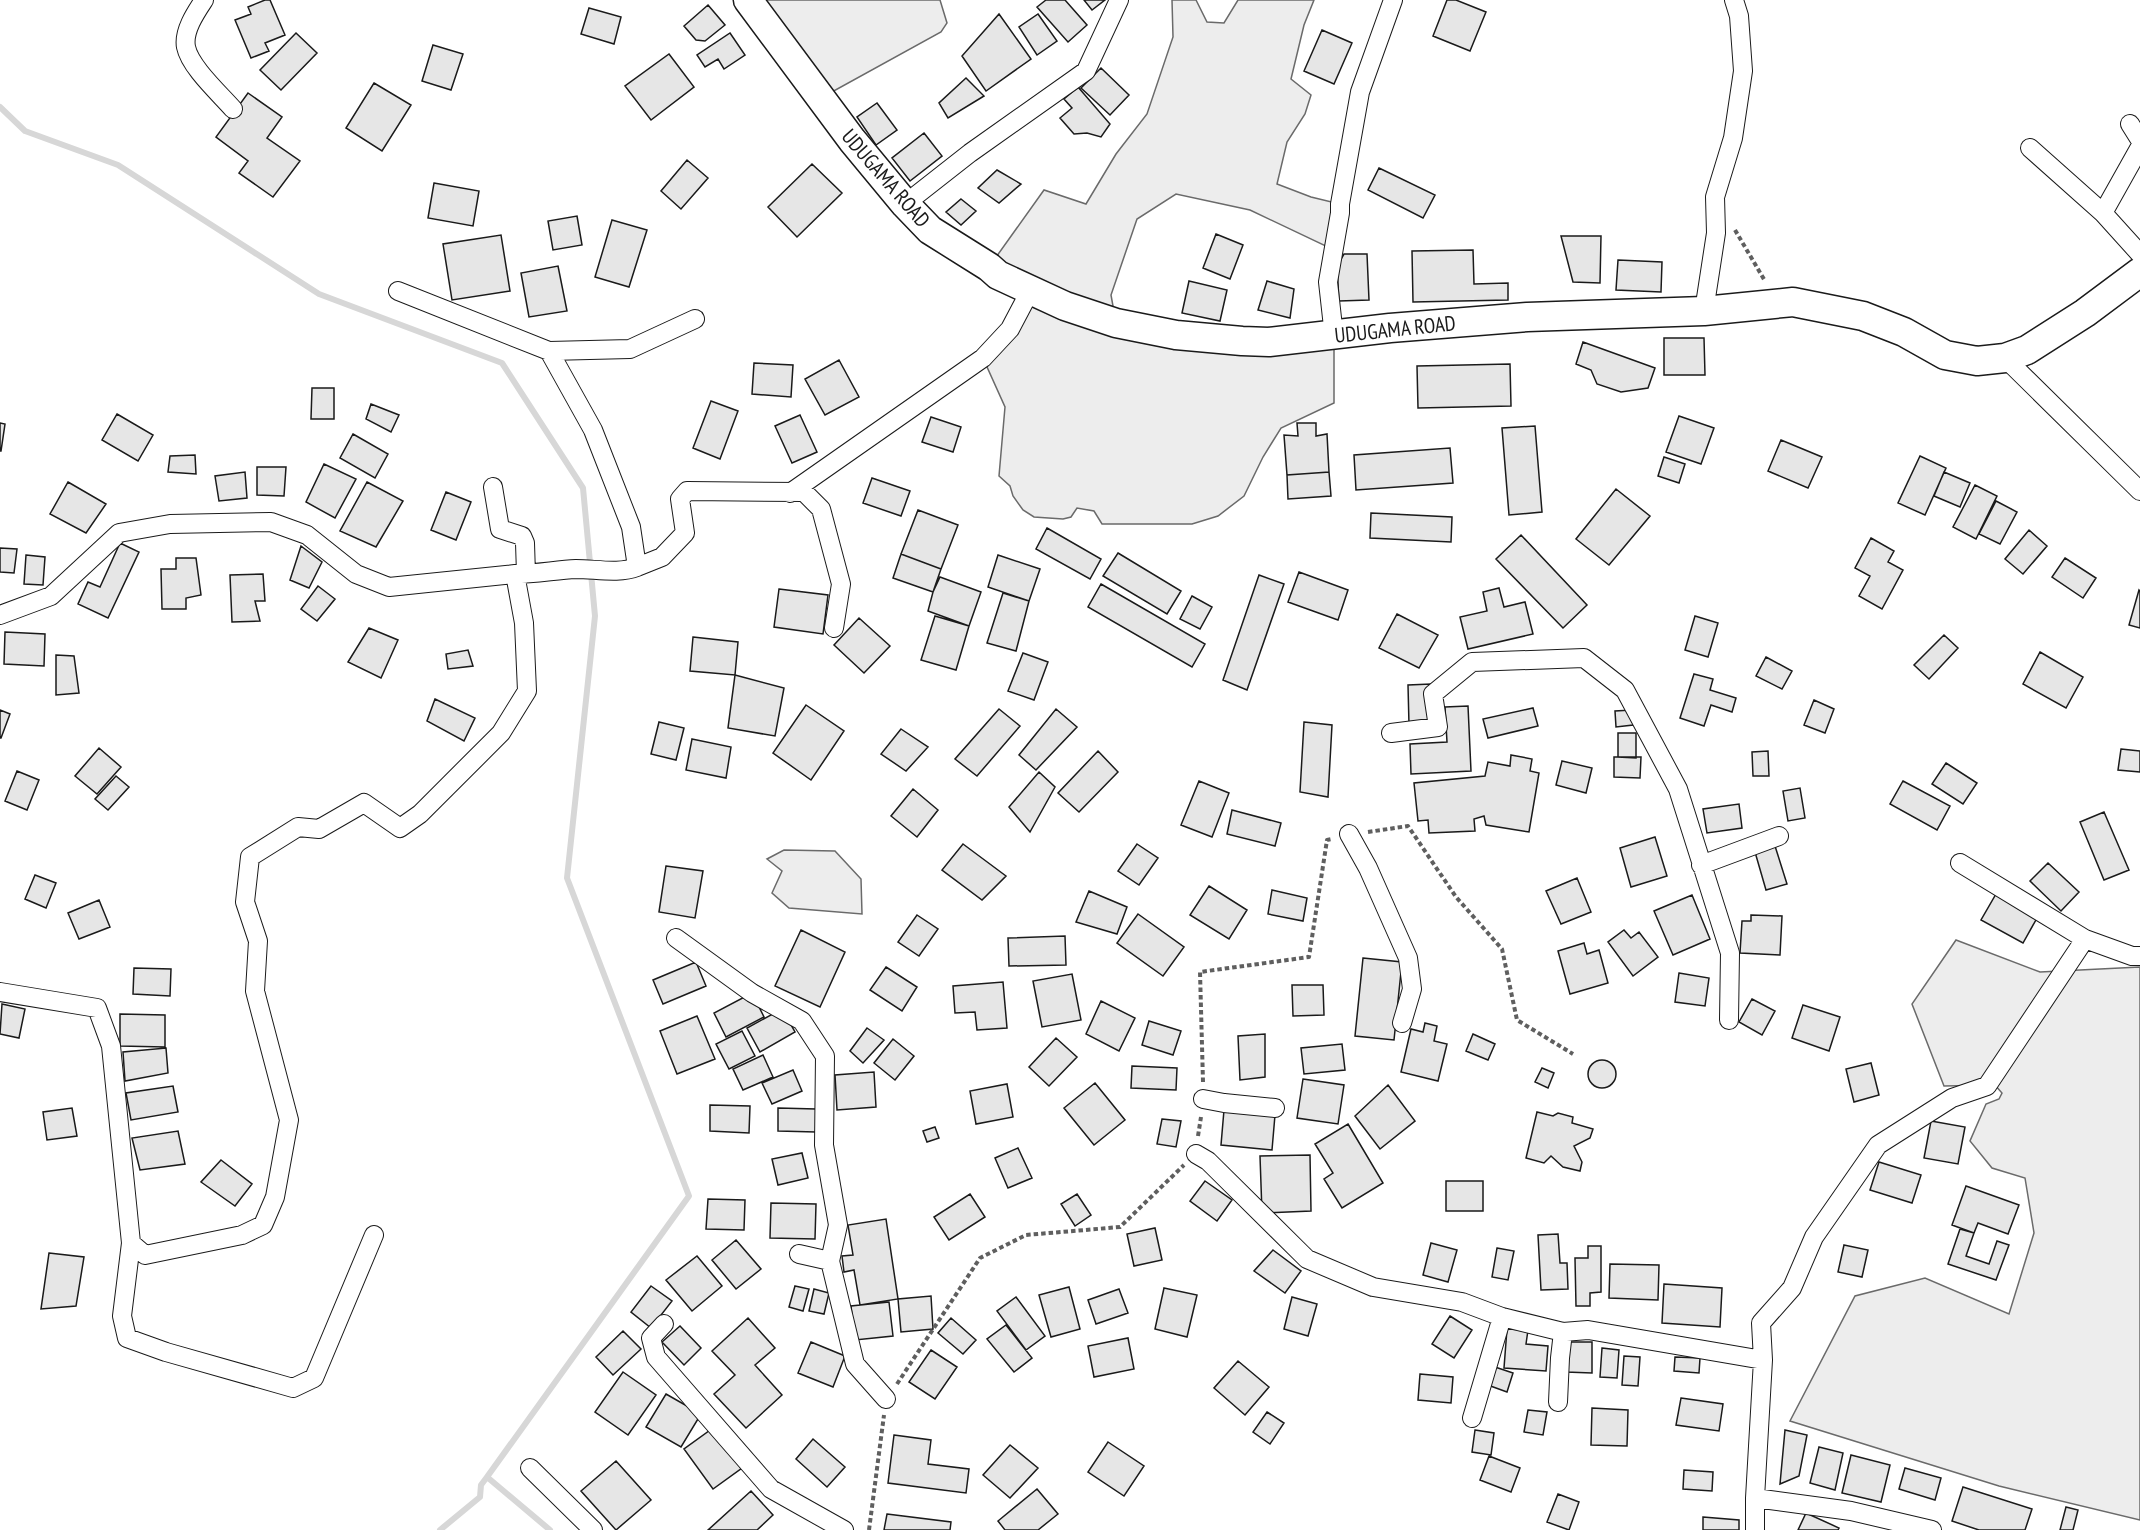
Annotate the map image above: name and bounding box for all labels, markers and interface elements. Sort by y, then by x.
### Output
street label: UDUGAMA ROAD [836,123,936,233]
street label: UDUGAMA ROAD [1333,309,1457,349]

